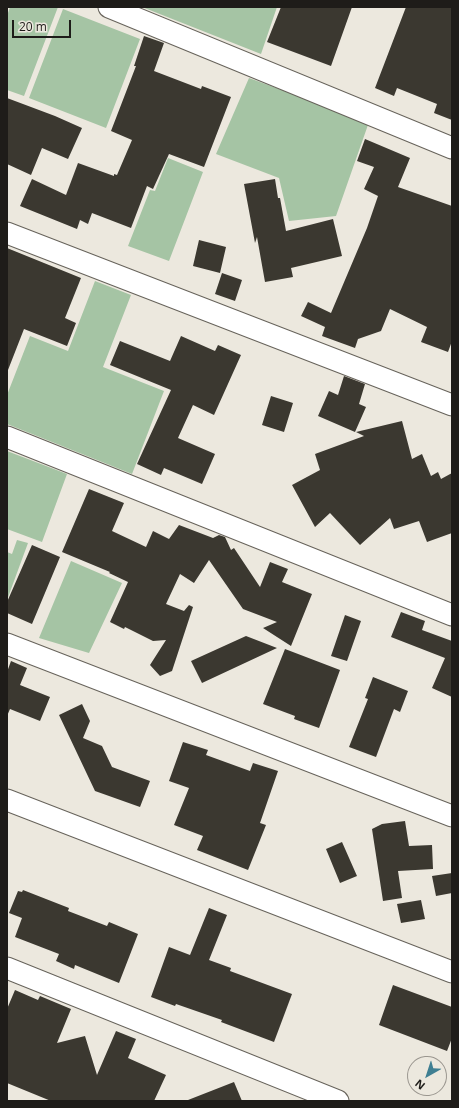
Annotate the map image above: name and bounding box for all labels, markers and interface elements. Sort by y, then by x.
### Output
scale bar [14,12,73,38]
text: 20 m [19,18,47,35]
north arrow [407,1056,447,1096]
text: N [412,1076,428,1094]

